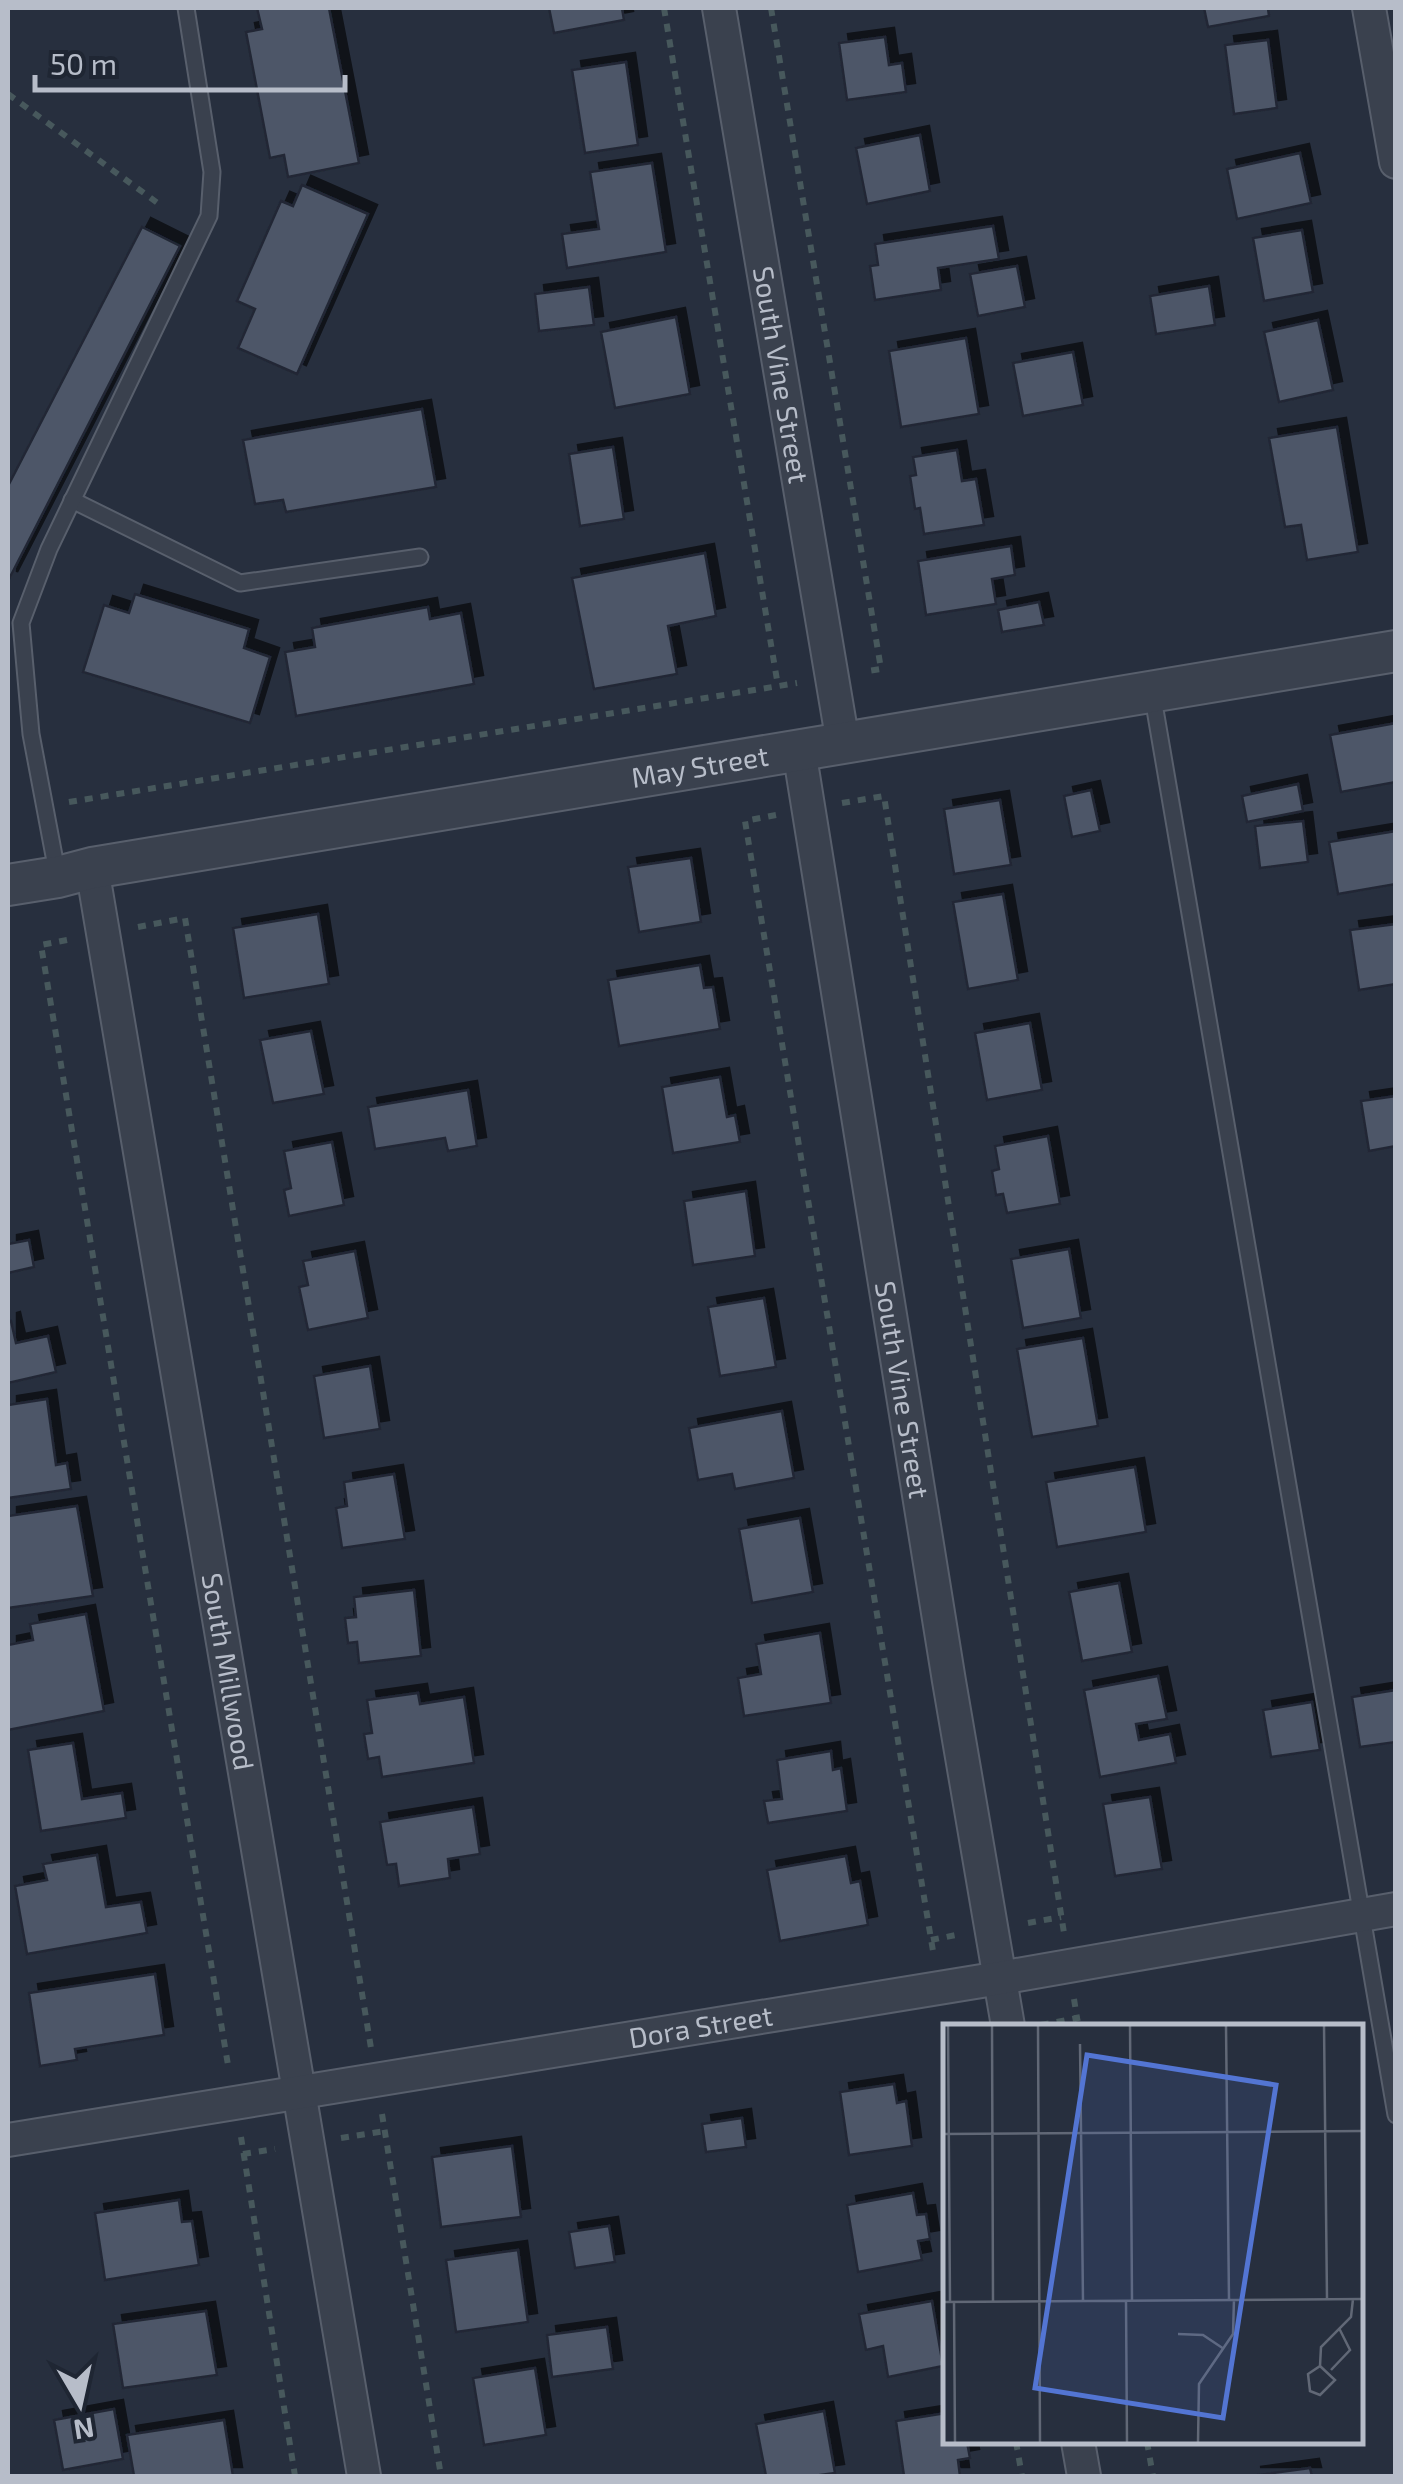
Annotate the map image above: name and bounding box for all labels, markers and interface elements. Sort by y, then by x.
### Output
scale bar [35,30,345,92]
text: 50 m [50,45,117,81]
street label: South Vine Street [747,264,817,486]
street label: May Street [629,738,771,794]
street label: South Vine Street [869,1278,937,1501]
street label: South Millwood [196,1570,262,1773]
street label: Dora Street [626,1997,775,2054]
inset map [943,2024,1363,2444]
north arrow [30,2354,130,2454]
text: N [71,2411,97,2448]

